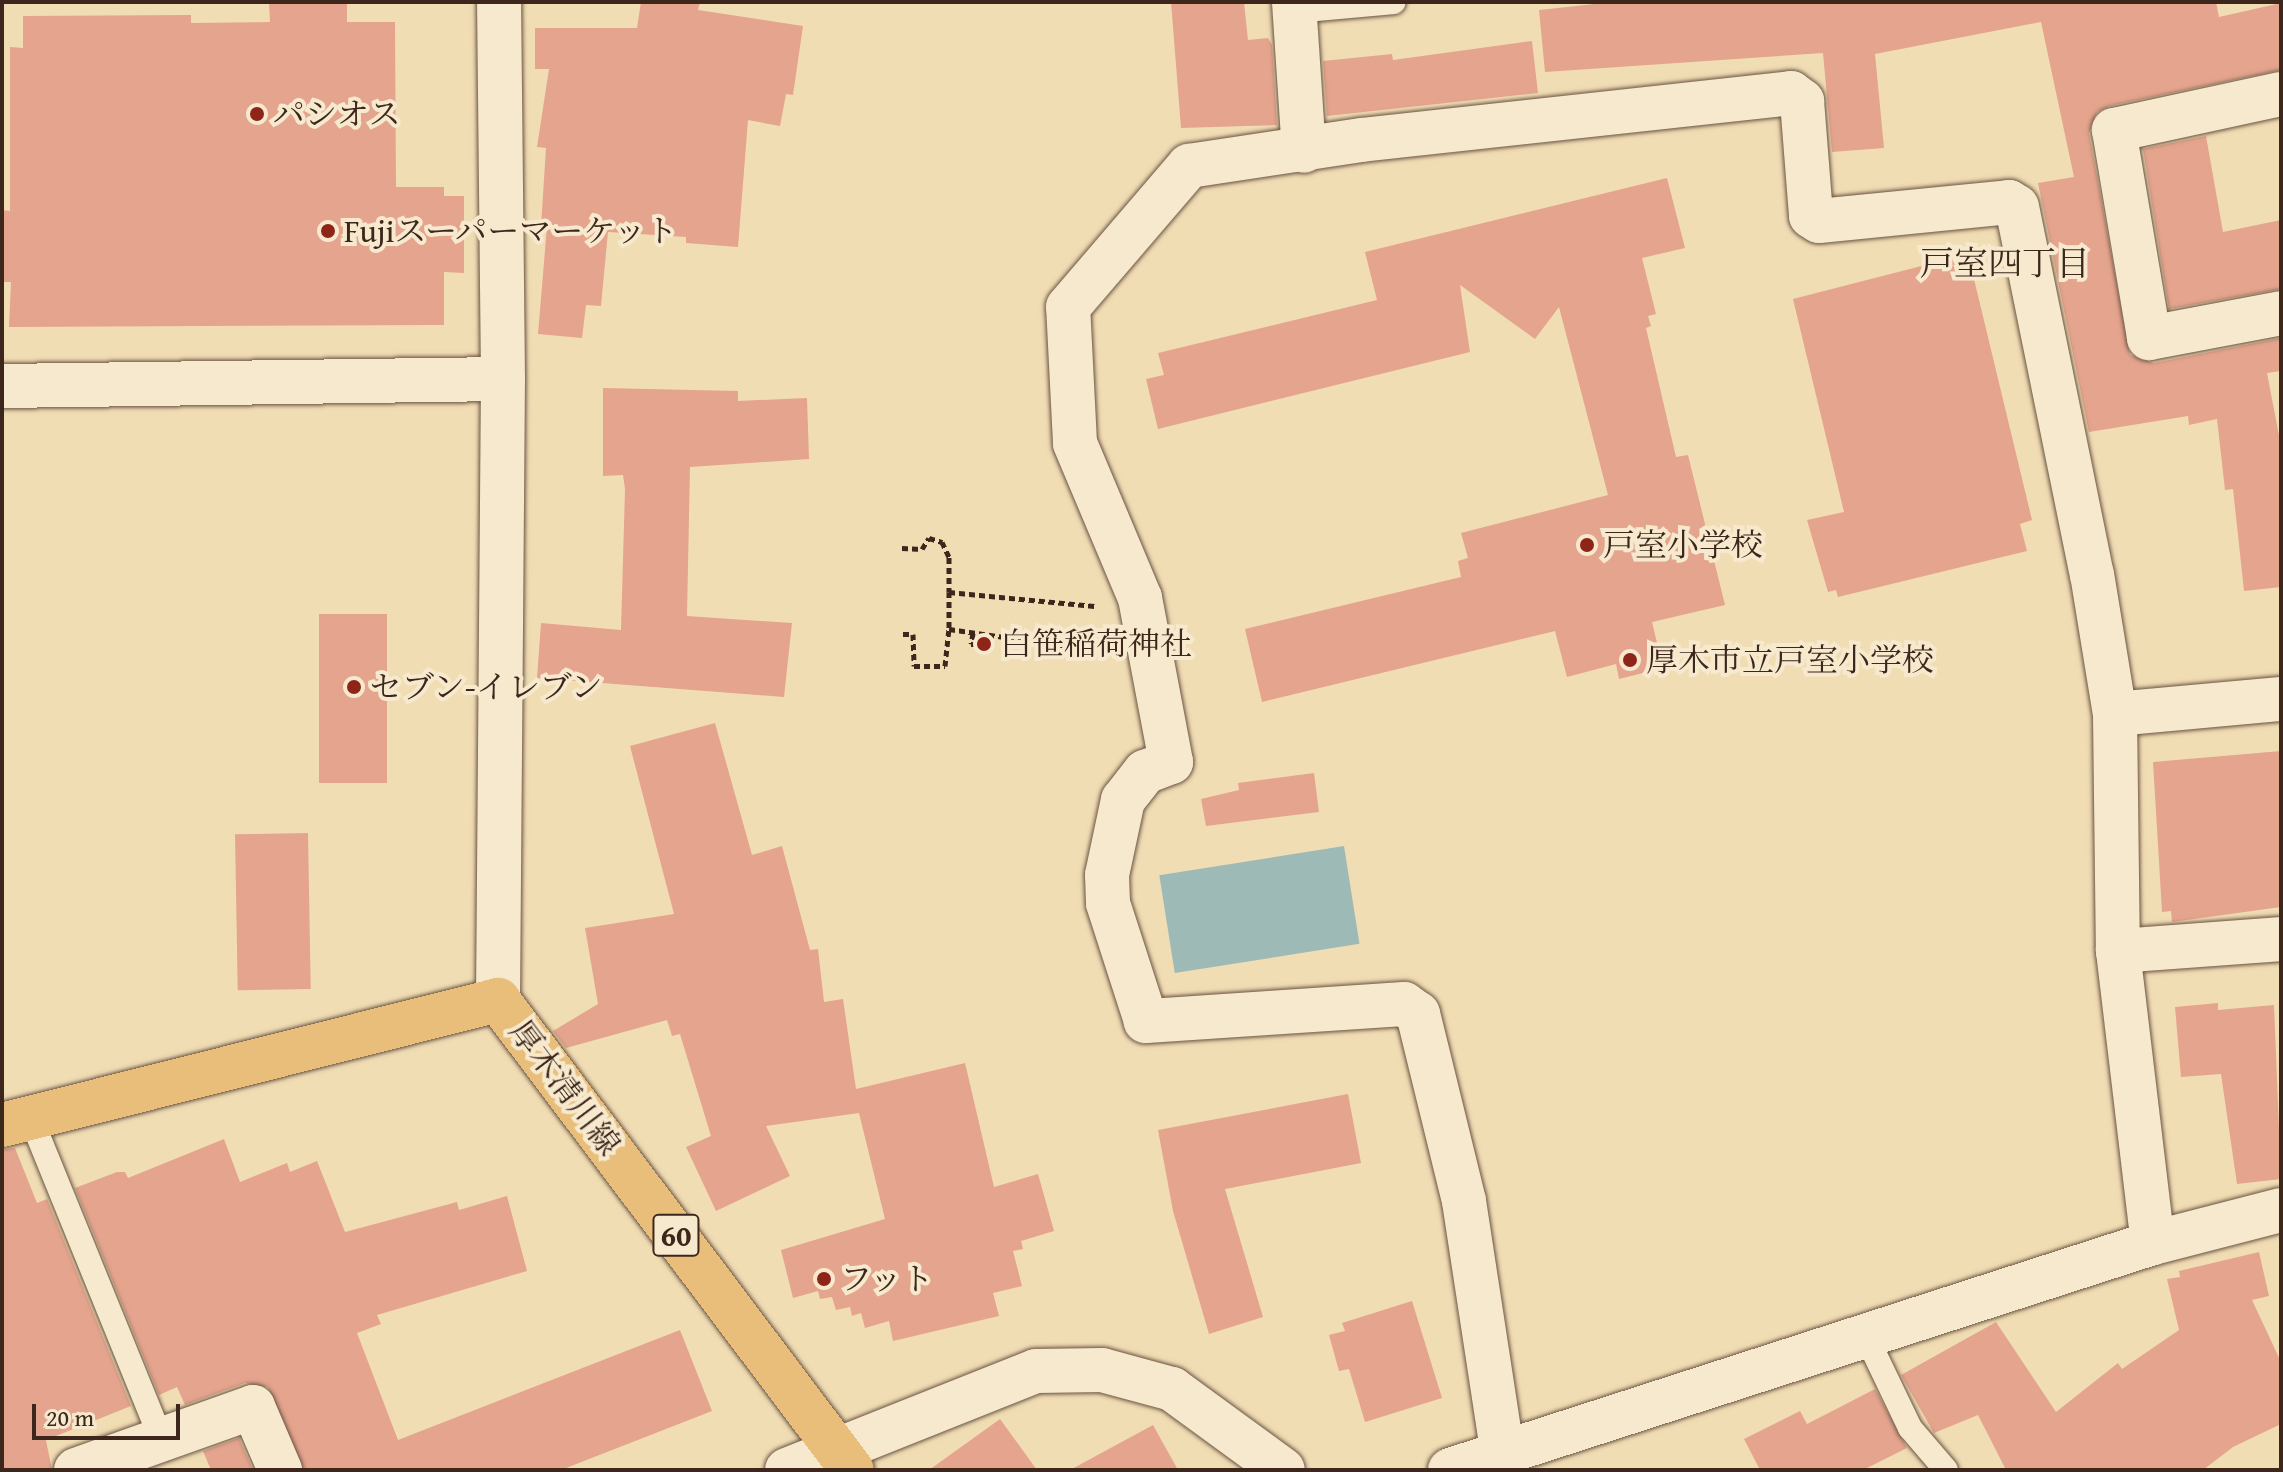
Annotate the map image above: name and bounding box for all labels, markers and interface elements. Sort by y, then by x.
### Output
place label: パシオス [273,95,401,133]
marker: パシオス [248,105,266,123]
place label: Fujiスーパーマーケット [344,212,681,250]
marker: Fujiスーパーマーケット [319,222,337,240]
district label: 戸室四丁目 [1920,243,2090,283]
place label: 戸室小学校 [1603,526,1763,564]
marker: 戸室小学校 [1578,536,1596,554]
place label: 白笹稲荷神社 [1000,625,1192,663]
marker: 白笹稲荷神社 [975,635,993,653]
place label: 厚木市立戸室小学校 [1646,641,1934,679]
marker: 厚木市立戸室小学校 [1621,651,1639,669]
place label: セブン-イレブン [370,668,605,706]
marker: セブン-イレブン [345,678,363,696]
street label: 厚木清川線 [502,1013,628,1163]
road number: 60 [652,1209,700,1261]
place label: フット [840,1260,936,1298]
marker: フット [815,1270,833,1288]
scale bar [36,1388,184,1438]
text: 20 m [46,1400,94,1435]

